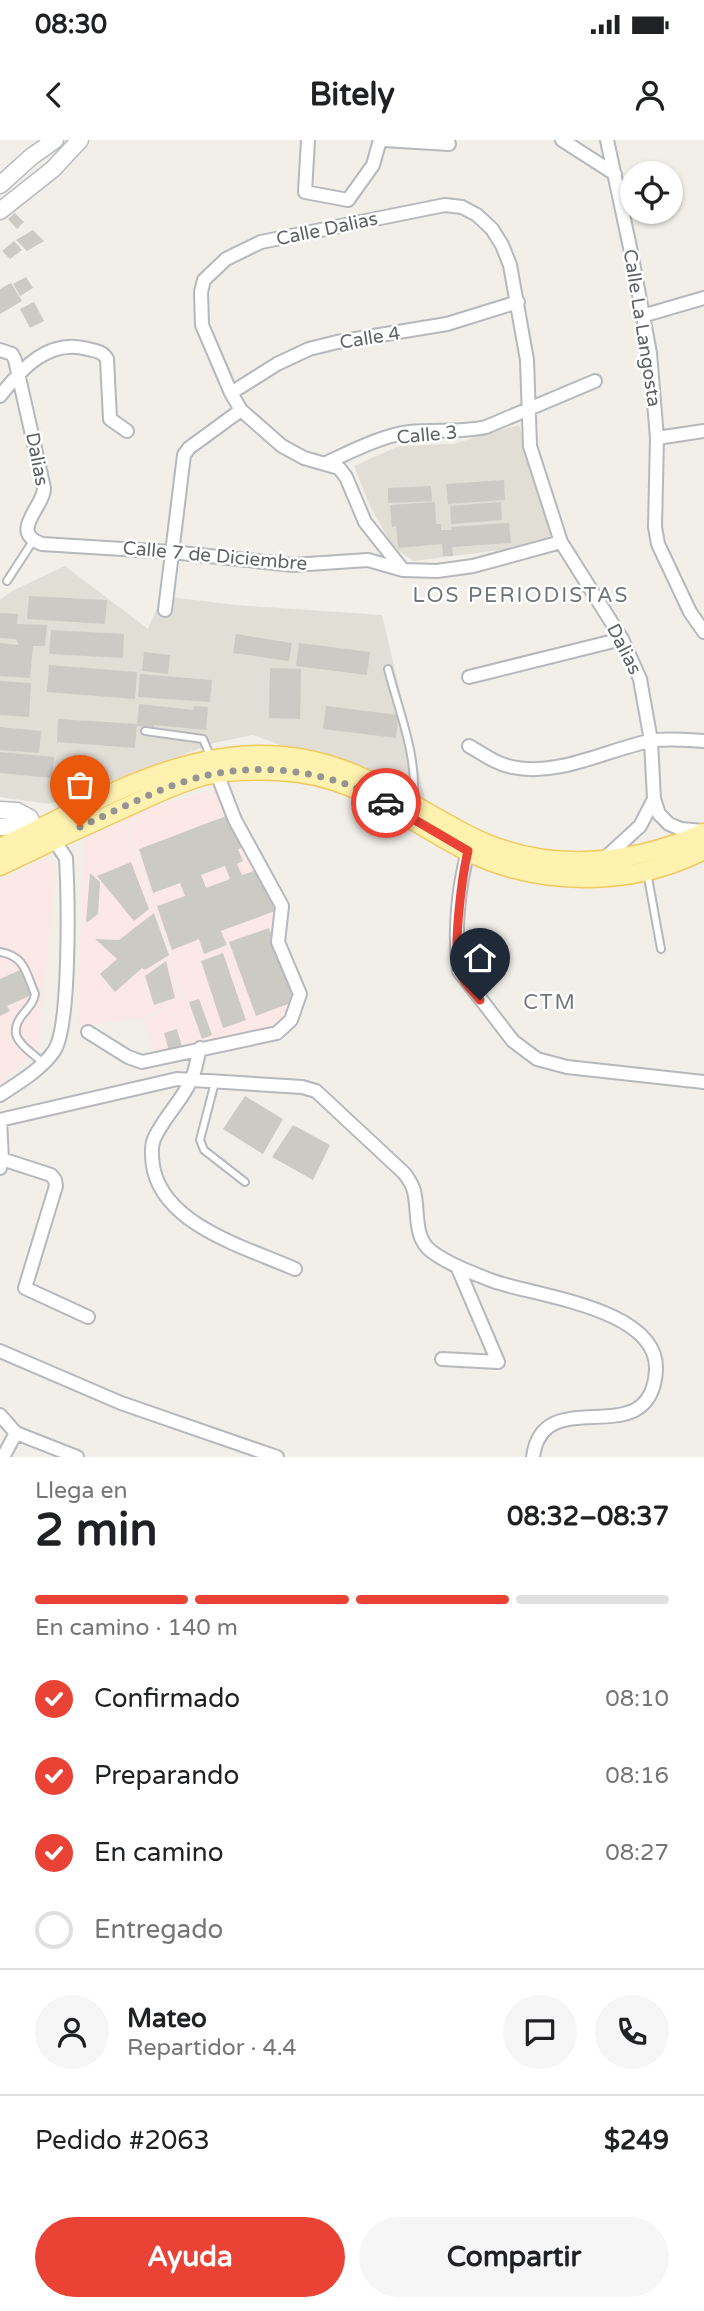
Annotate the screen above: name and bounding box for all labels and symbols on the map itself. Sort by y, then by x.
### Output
street label: Calle Dalias [274,208,380,250]
street label: Calle La Langosta [619,248,665,408]
street label: Calle 4 [338,322,402,354]
street label: Calle 3 [396,421,458,449]
street label: Dalias [21,430,53,488]
street label: Calle 7 de Diciembre [122,537,308,575]
district label: LOS PERIODISTAS [412,583,630,608]
street label: Dalias [602,620,646,678]
pin [50,755,110,827]
courier [351,768,421,838]
pin [450,928,510,1000]
district label: CTM [523,990,577,1015]

